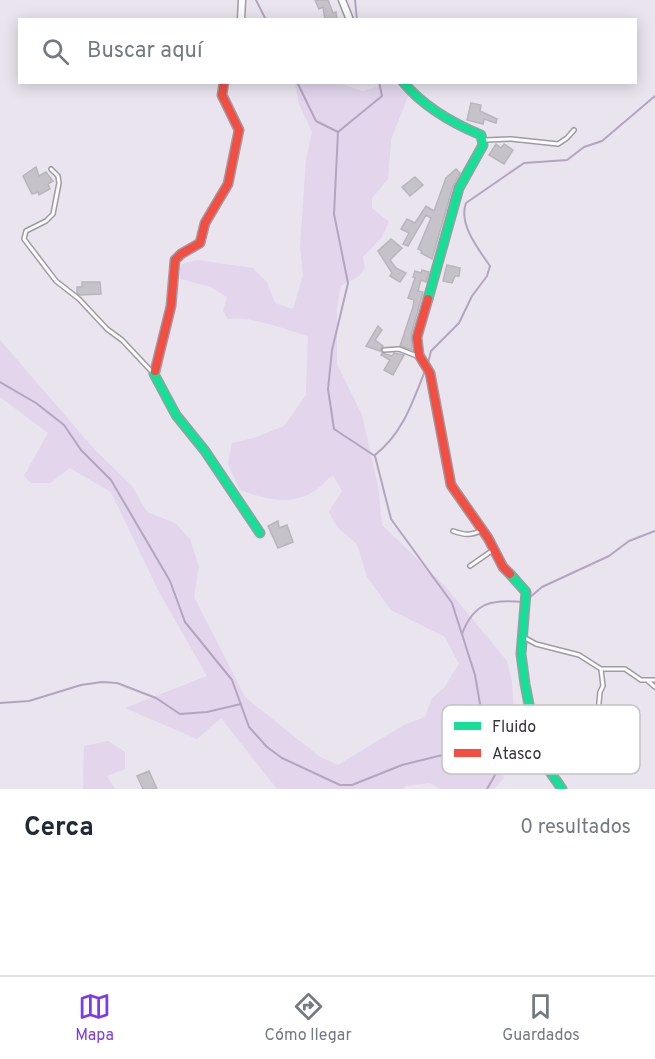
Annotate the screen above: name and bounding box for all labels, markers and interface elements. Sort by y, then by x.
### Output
search box [18,18,637,84]
icon: search [39,35,72,68]
text: Buscar aquí [87,38,203,65]
legend [442,705,640,774]
text: Fluido [492,718,536,738]
text: Atasco [492,745,541,765]
text: Cerca [24,812,94,845]
text: 0 resultados [520,815,631,841]
tab: Mapa [75,990,114,1046]
tab: Cómo llegar [265,990,352,1046]
tab: Guardados [502,990,580,1046]

